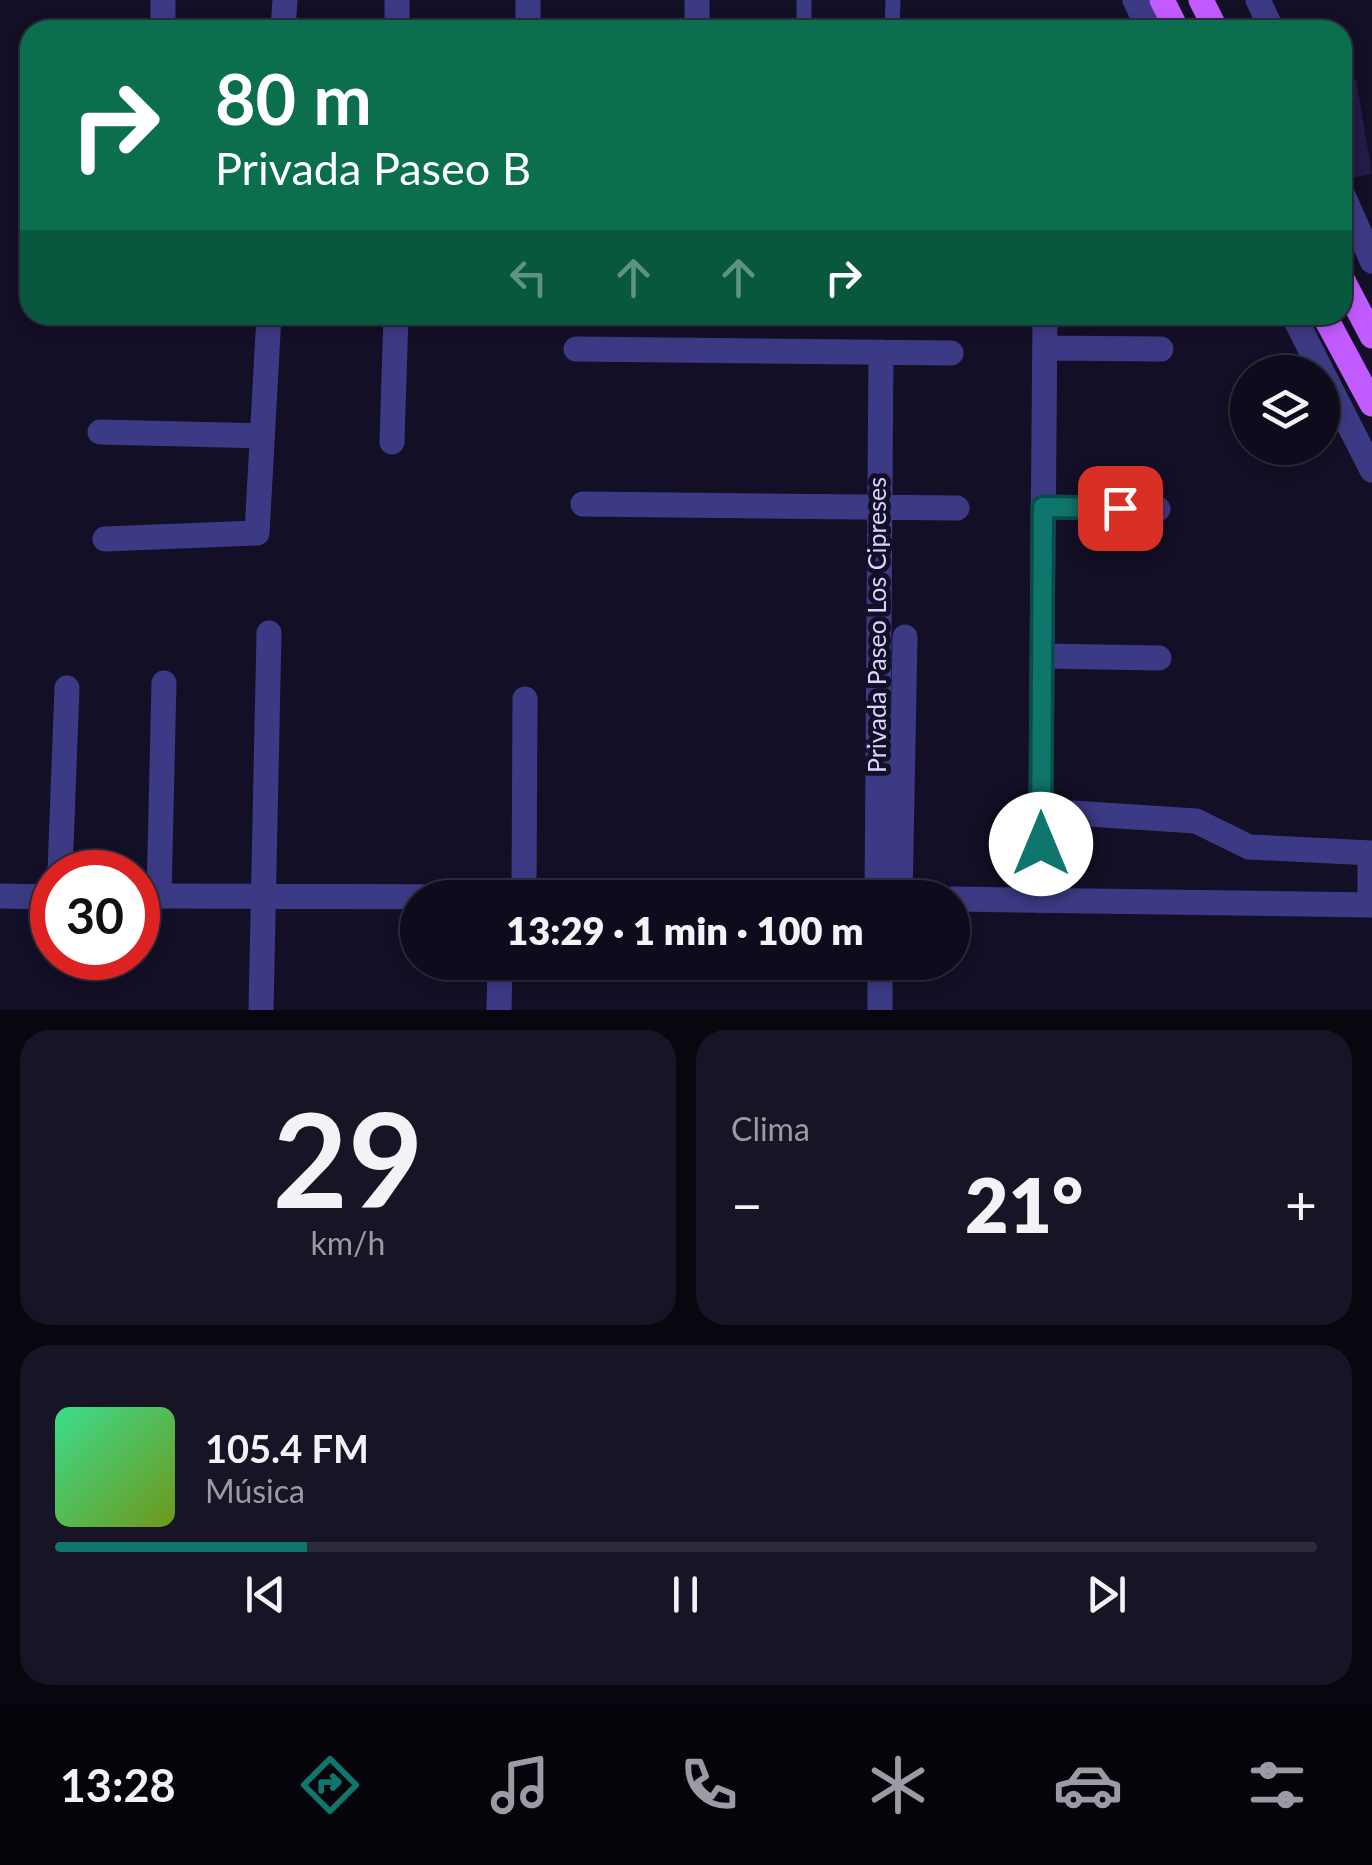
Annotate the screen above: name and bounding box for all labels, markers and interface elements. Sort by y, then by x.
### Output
text: 80 m [215,56,372,140]
icon: right [50,60,180,190]
text: Privada Paseo B [215,141,531,195]
icon: left [501,250,556,305]
icon: ahead [606,250,661,305]
icon: ahead [711,250,766,305]
icon: right [816,250,871,305]
map controls [1230,355,1340,465]
button: layers [1230,355,1340,465]
pin [1078,466,1163,551]
street label: Privada Paseo Los Cipreses [861,477,891,773]
icon: arrive [1093,481,1148,536]
position arrow [989,792,1093,896]
speed limit sign: 30 [30,850,160,980]
text: 13:29 · 1 min · 100 m [506,907,864,953]
text: 29 [273,1080,423,1236]
text: Clima [731,1109,810,1148]
text: 21° [965,1159,1083,1249]
text: − [731,1171,763,1237]
text: + [1285,1171,1317,1237]
text: km/h [311,1223,385,1262]
text: 105.4 FM [205,1425,369,1471]
text: Música [205,1471,305,1510]
icon: previous [238,1567,293,1622]
icon: pause [658,1567,713,1622]
icon: next [1079,1567,1134,1622]
icon: directions [295,1750,365,1820]
icon: music [485,1750,555,1820]
icon: phone [674,1750,744,1820]
icon: climate [863,1750,933,1820]
icon: car [1053,1750,1123,1820]
icon: filters [1242,1750,1312,1820]
text: 13:28 [60,1758,176,1812]

